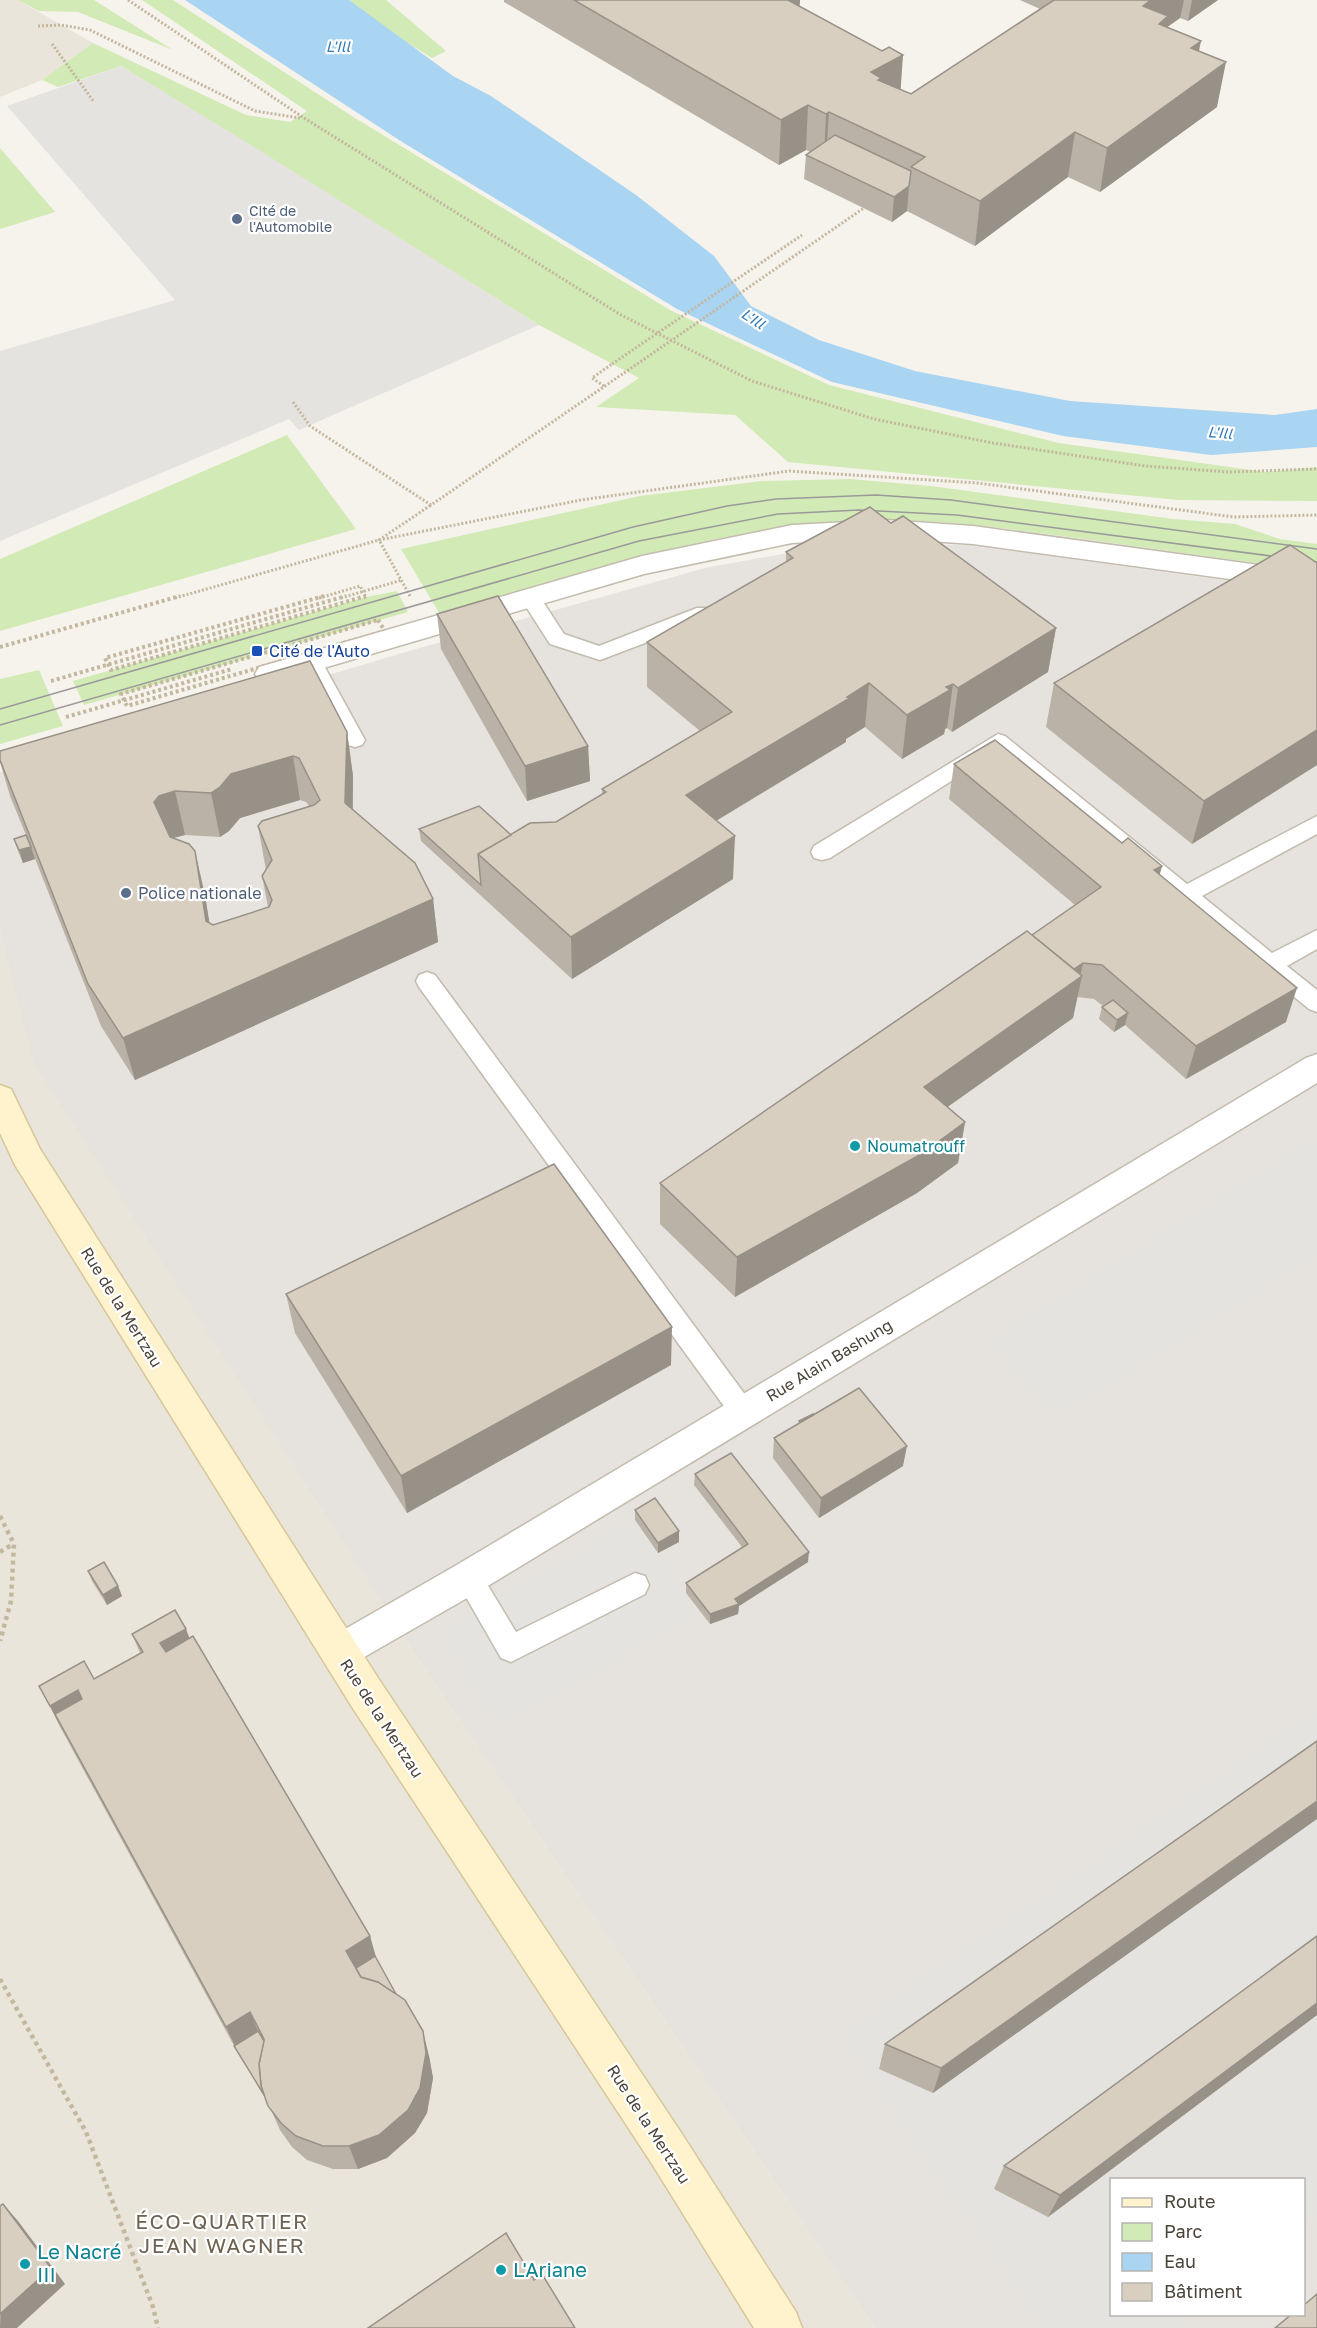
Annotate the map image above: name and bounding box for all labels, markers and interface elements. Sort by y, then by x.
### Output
water label: L'Ill [326,37,352,55]
place label: Cité de l'Automobile [249,202,332,235]
marker: Cité de l'Automobile [230,212,244,226]
water label: L'Ill [738,304,770,333]
water label: L'Ill [1207,422,1234,442]
place label: Cité de l'Auto [269,641,370,661]
marker: Cité de l'Auto [250,644,264,658]
place label: Police nationale [138,883,261,903]
marker: Police nationale [119,886,133,900]
place label: Noumatrouff [867,1136,965,1156]
marker: Noumatrouff [848,1139,862,1153]
street label: Rue de la Mertzau [77,1243,167,1371]
street label: Rue Alain Bashung [762,1314,896,1406]
street label: Rue de la Mertzau [336,1655,428,1781]
street label: Rue de la Mertzau [603,2061,695,2187]
legend [1110,2178,1305,2316]
text: Route [1164,2190,1215,2212]
district label: ÉCO-QUARTIER JEAN WAGNER [135,2208,309,2258]
text: Parc [1164,2220,1203,2242]
place label: Le Nacré III [37,2239,121,2286]
text: Eau [1164,2250,1196,2272]
marker: Le Nacré III [18,2257,32,2271]
place label: L'Ariane [513,2257,587,2281]
marker: L'Ariane [494,2263,508,2277]
text: Bâtiment [1164,2280,1243,2302]

